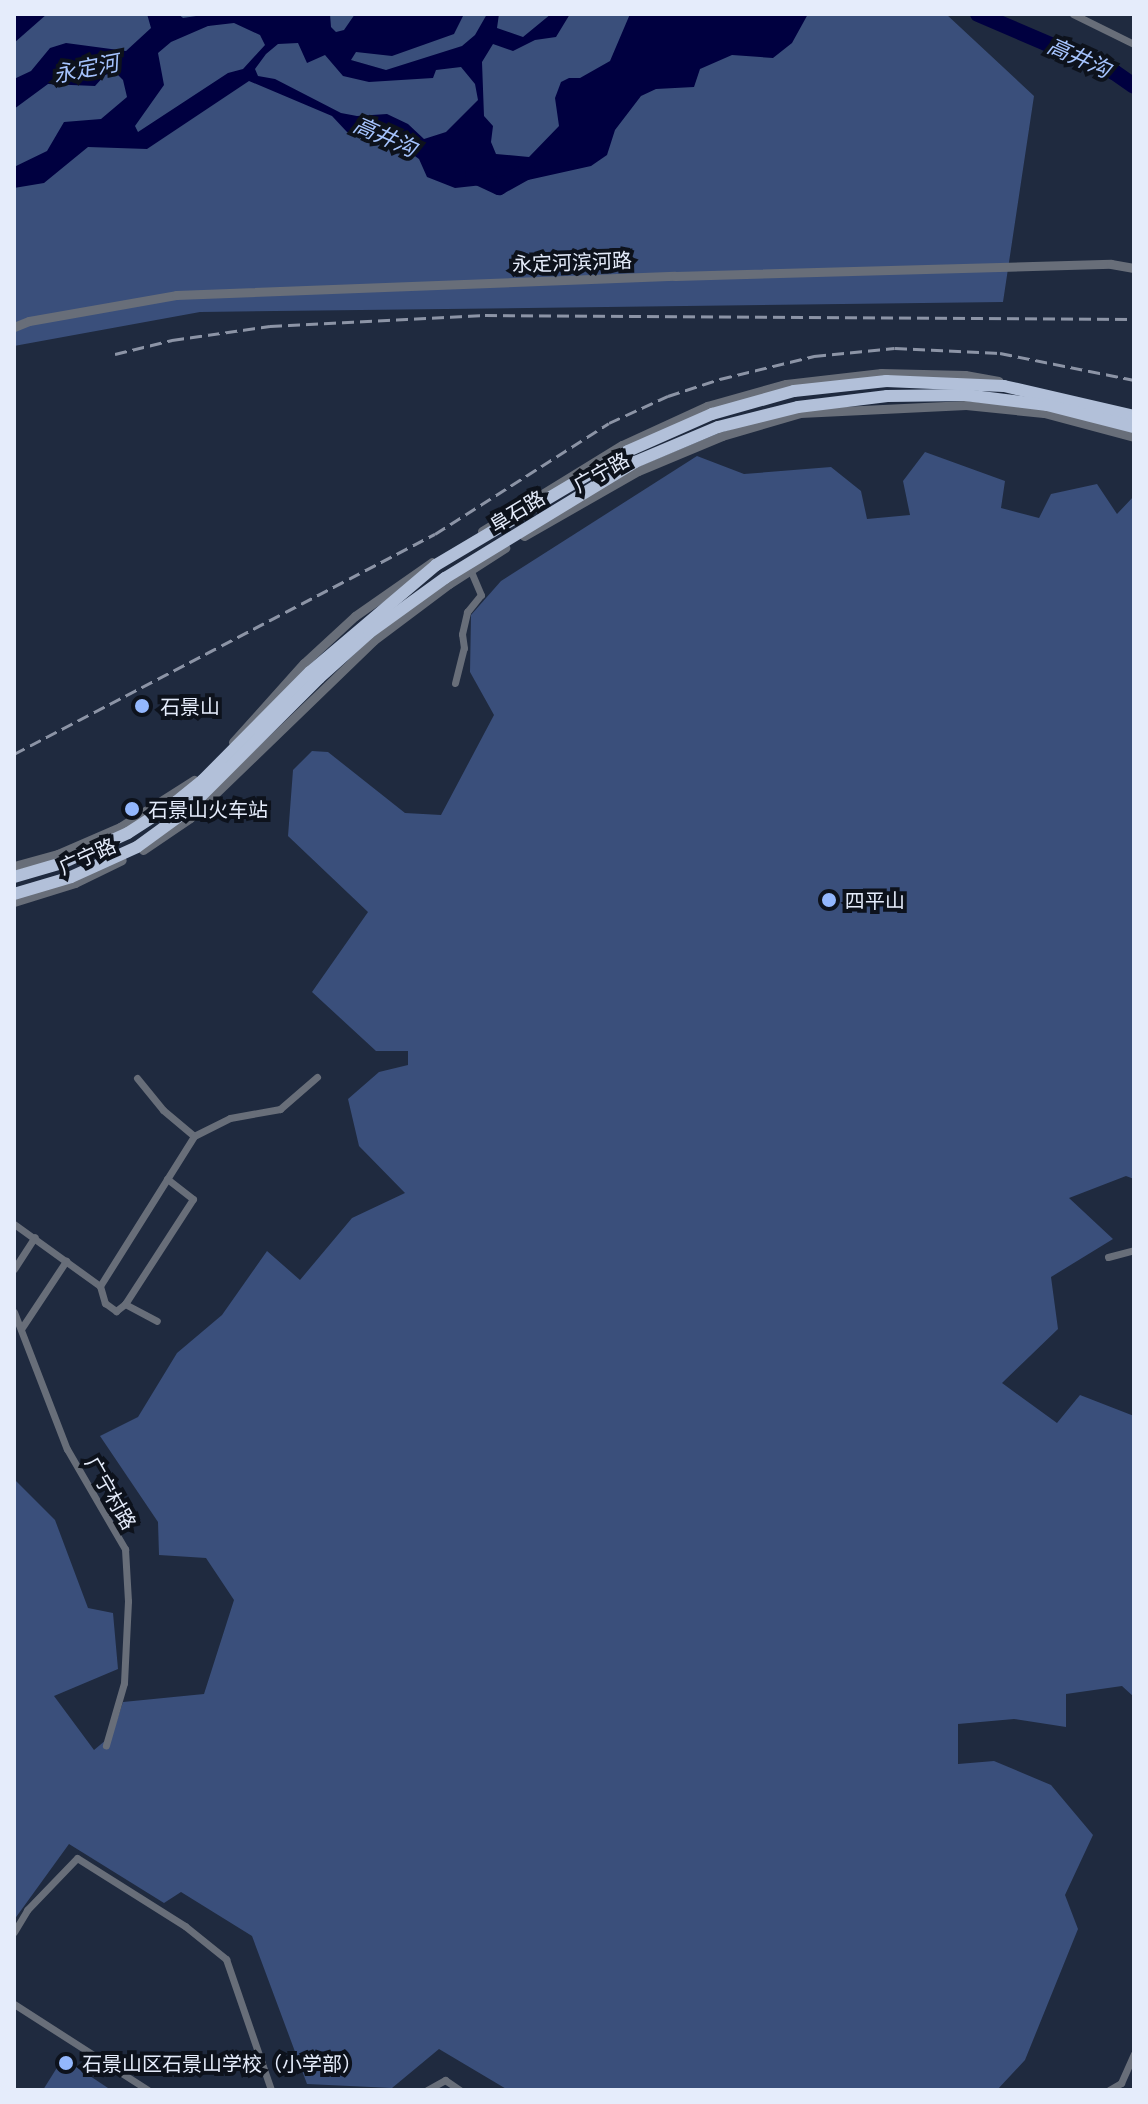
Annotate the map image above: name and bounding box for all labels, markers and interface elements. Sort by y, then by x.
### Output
water label: 高井沟 [1043,33,1115,83]
water label: 永定河 [51,50,121,88]
water label: 高井沟 [349,112,421,162]
street label: 永定河滨河路 [512,248,632,276]
street label: 广宁路 [569,447,633,497]
street label: 阜石路 [485,485,549,537]
place label: 石景山 [160,694,220,718]
marker: 石景山 [131,695,153,717]
place label: 石景山火车站 [148,797,268,821]
marker: 石景山火车站 [123,800,141,818]
street label: 广宁路 [55,833,119,879]
place label: 四平山 [845,888,905,912]
marker: 四平山 [820,891,838,909]
street label: 广宁村路 [81,1452,141,1534]
place label: 石景山区石景山学校（小学部） [82,2051,362,2075]
marker: 石景山区石景山学校（小学部） [57,2054,75,2072]

